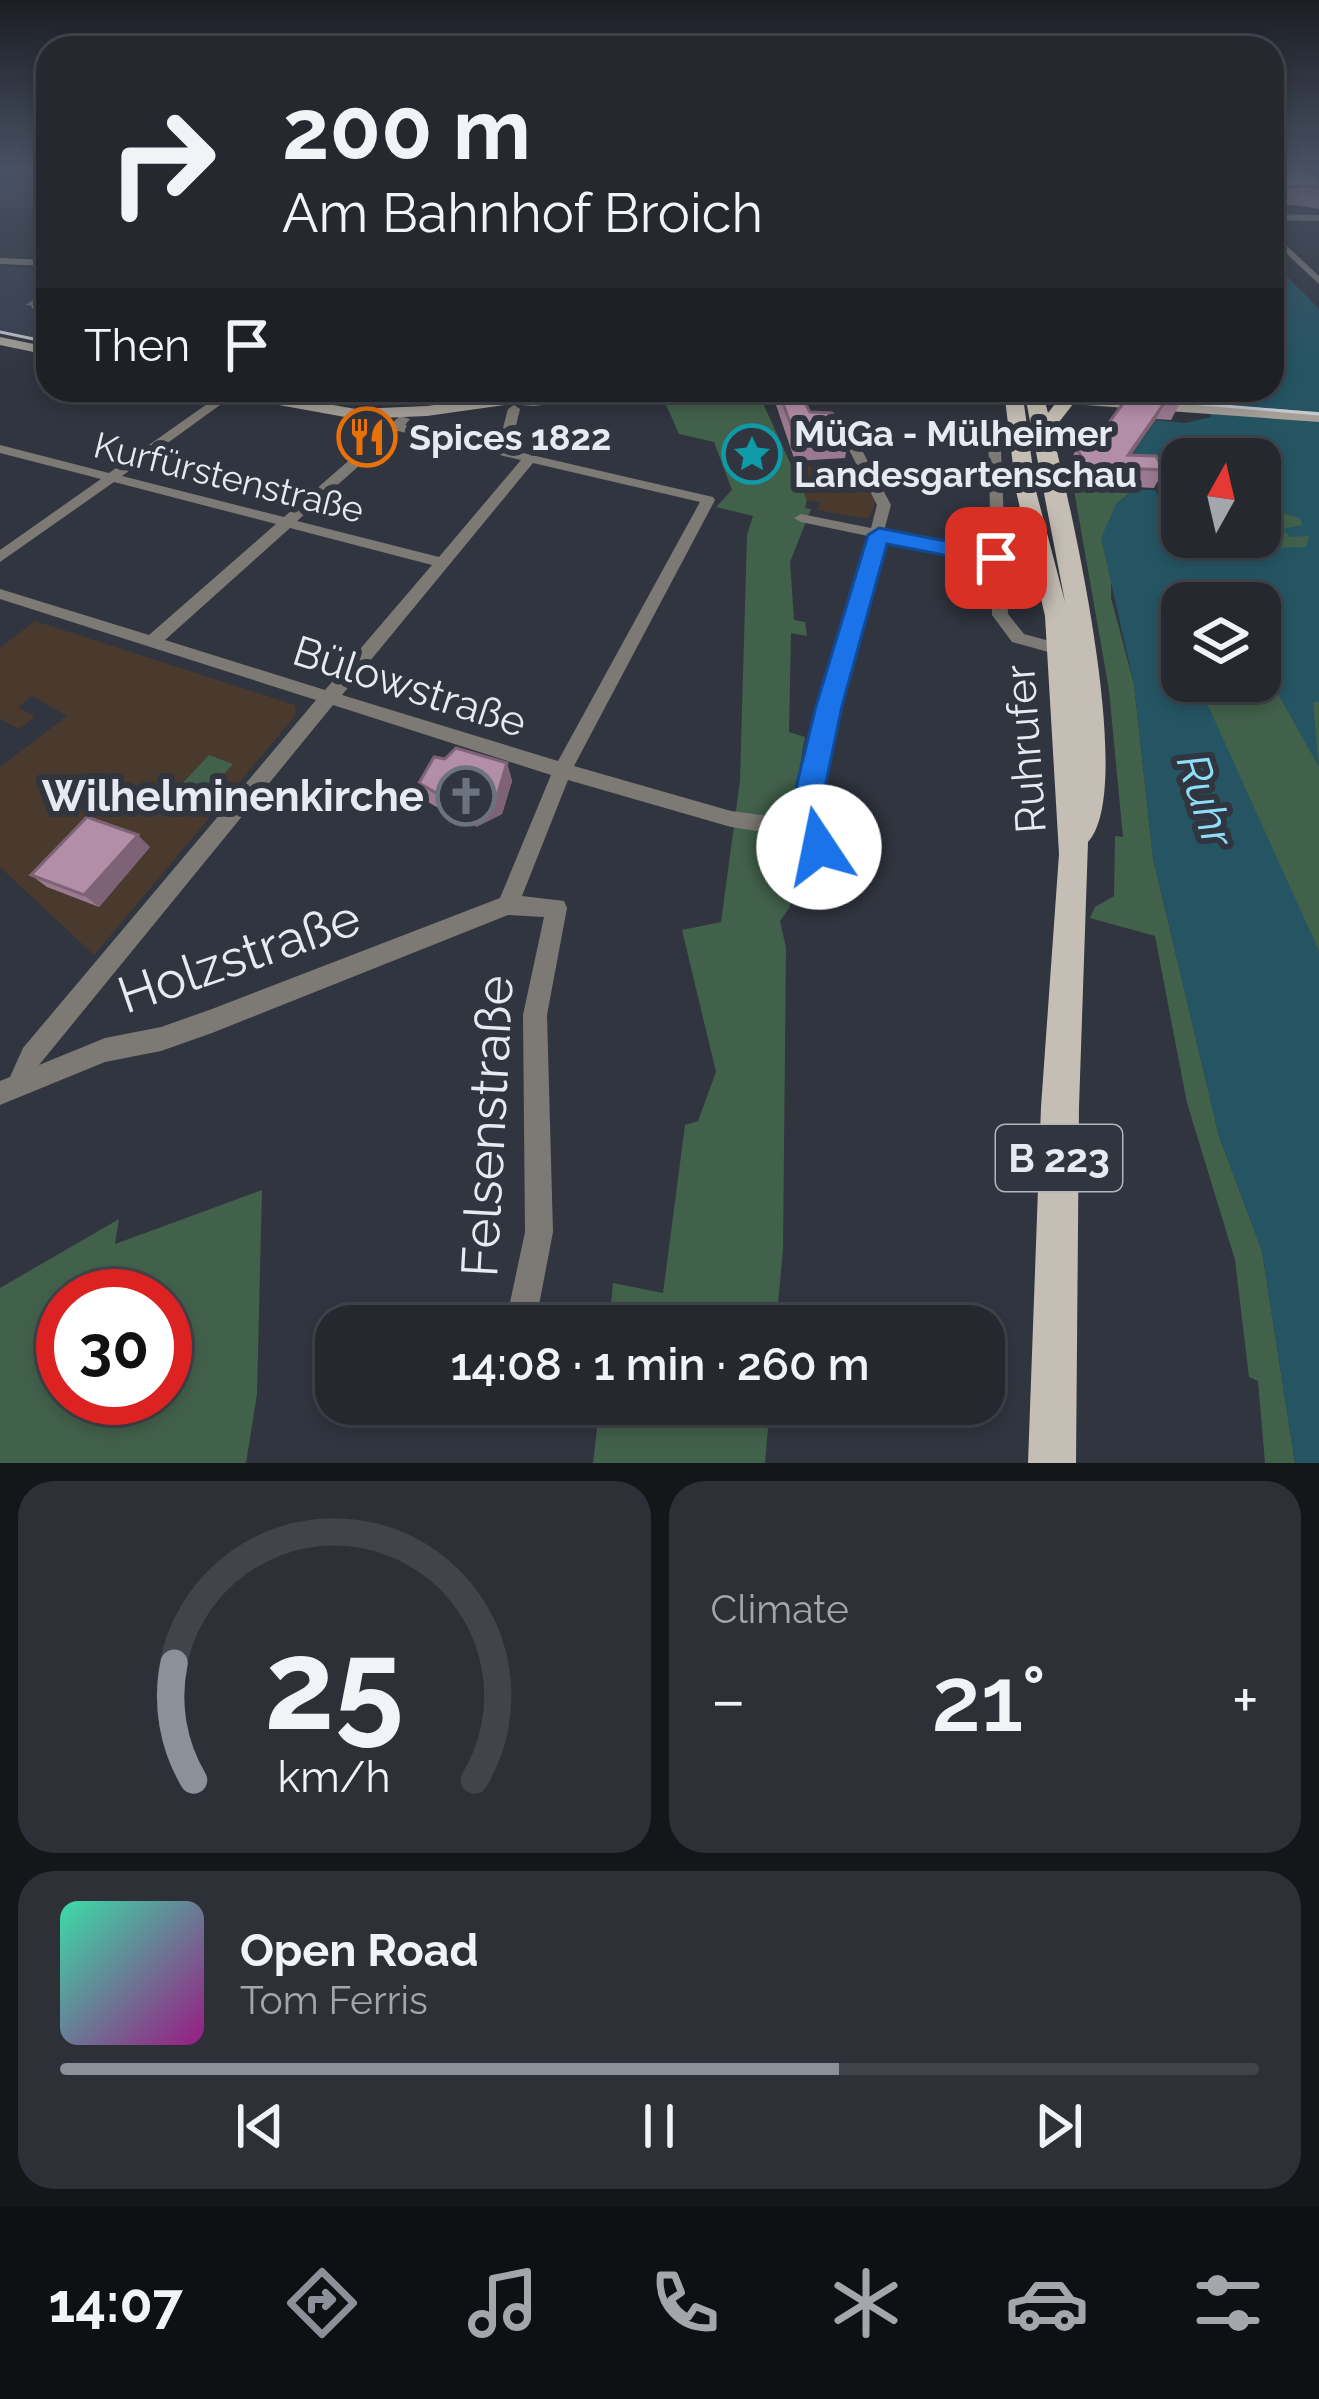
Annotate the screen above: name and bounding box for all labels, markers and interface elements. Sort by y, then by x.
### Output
text: 200 m [282,80,531,179]
icon: right [84,84,240,240]
text: Am Bahnhof Broich [282,181,763,245]
icon: arrive [214,312,280,378]
text: Then [84,319,190,372]
restaurant icon: Spices 1822 [336,406,398,468]
place label: MüGa - Mülheimer Landesgartenschau [794,412,1137,495]
place label: Spices 1822 [409,416,611,458]
street label: Kurfürstenstraße [90,423,368,531]
place icon: MüGa - Mülheimer Landesgartenschau [721,423,783,485]
north arrow [1161,438,1281,558]
map controls [1161,438,1281,702]
pin [945,507,1047,609]
icon: arrive [963,525,1029,591]
button: layers [1161,582,1281,702]
street label: Bülowstraße [287,626,532,747]
street label: Ruhrufer [995,663,1056,835]
water label: Ruhr [1166,747,1246,855]
church icon: Wilhelminenkirche [435,765,497,827]
place label: Wilhelminenkirche [42,772,424,821]
position arrow [756,784,882,910]
street label: Holzstraße [110,887,368,1025]
street label: Felsenstraße [449,974,525,1278]
road number: B 223 [996,1125,1122,1191]
speed limit sign: 30 [36,1269,192,1425]
text: 14:08 · 1 min · 260 m [450,1338,870,1391]
text: Climate [711,1586,849,1632]
text: 25 [264,1612,404,1758]
text: 21° [931,1646,1046,1752]
text: − [711,1661,746,1738]
text: + [1232,1661,1259,1738]
text: km/h [278,1752,391,1802]
text: Open Road [240,1924,479,1977]
text: Tom Ferris [240,1977,428,2023]
icon: previous [227,2093,293,2159]
icon: pause [626,2093,692,2159]
icon: next [1026,2093,1092,2159]
icon: directions [280,2261,364,2345]
icon: music [461,2261,545,2345]
icon: phone [643,2261,727,2345]
icon: climate [824,2261,908,2345]
icon: car [1005,2261,1089,2345]
icon: filters [1186,2261,1270,2345]
text: 14:07 [49,2271,183,2335]

